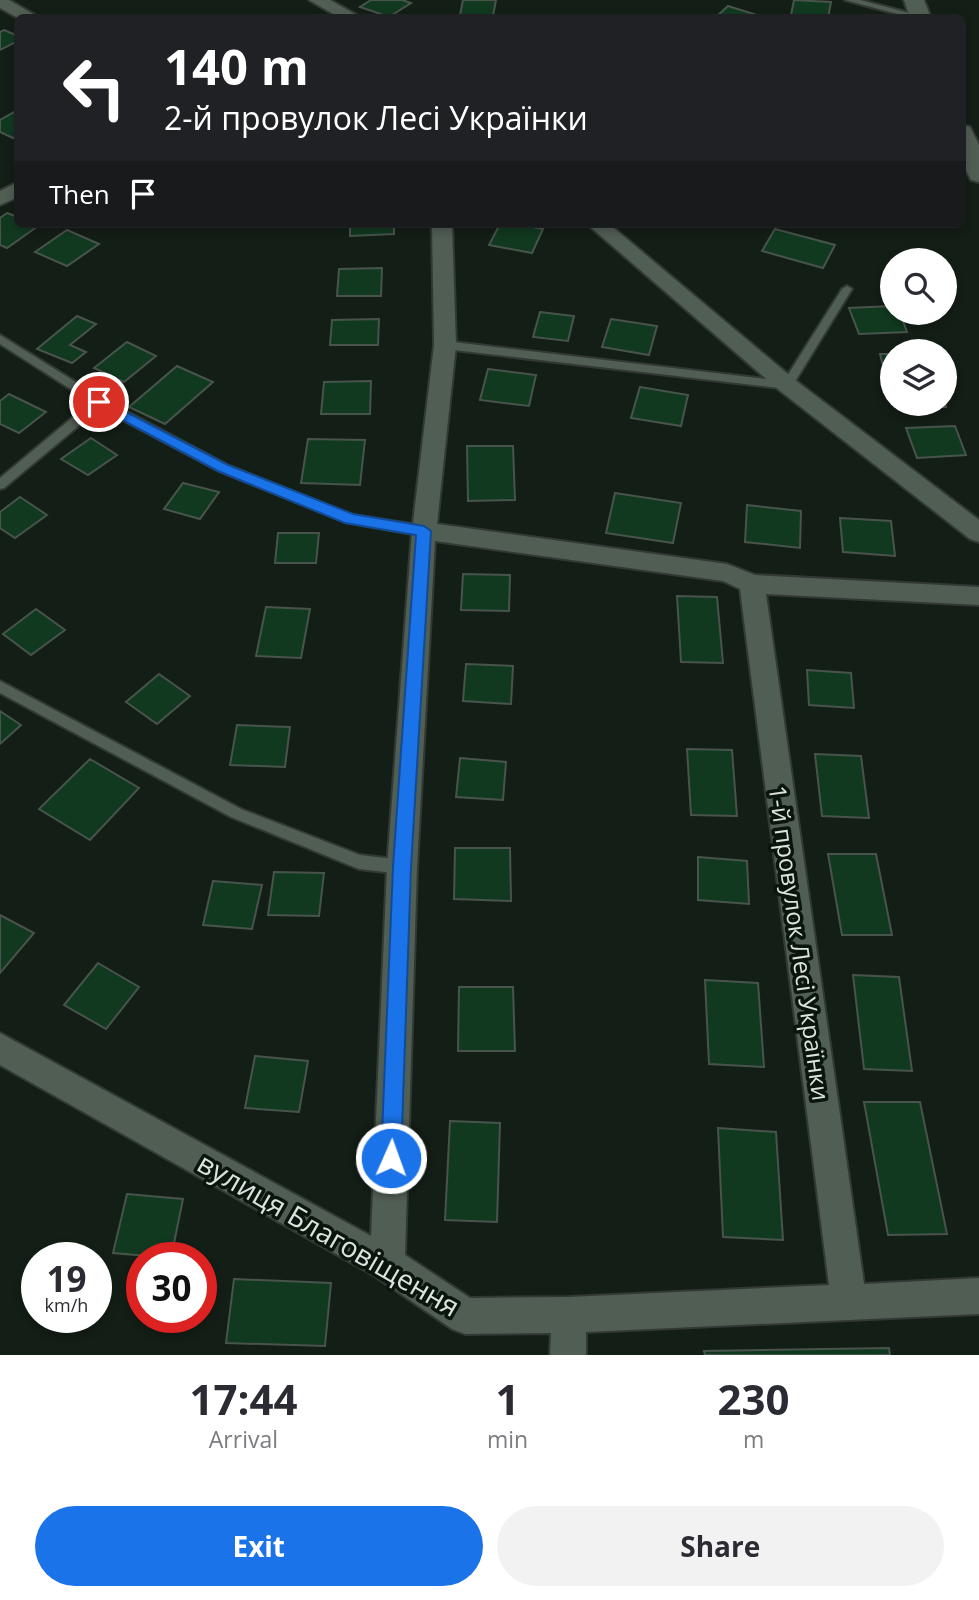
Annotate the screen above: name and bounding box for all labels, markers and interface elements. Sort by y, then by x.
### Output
text: 140 m [164,33,309,99]
icon: left [49,42,140,133]
text: 2-й провулок Лесі Українки [164,96,588,139]
icon: arrive [124,175,162,213]
text: Then [49,176,110,212]
map controls [880,248,957,416]
button: search [880,248,957,325]
button: layers [880,339,957,416]
pin [69,372,129,432]
icon: arrive [80,383,118,421]
street label: 1-й провулок Лесі Українки [762,783,838,1103]
position arrow [354,1121,428,1195]
street label: вулиця Благовіщення [191,1143,467,1325]
speed limit sign: 30 [126,1242,217,1333]
text: 19 [46,1255,87,1302]
text: km/h [45,1293,88,1317]
text: 17:44 [189,1370,297,1427]
text: 1 [495,1370,520,1427]
text: 230 [718,1370,790,1427]
text: Arrival [209,1423,278,1455]
text: min [487,1423,528,1455]
text: m [743,1423,764,1455]
button: Exit [35,1506,483,1586]
button: Share [497,1506,944,1586]

